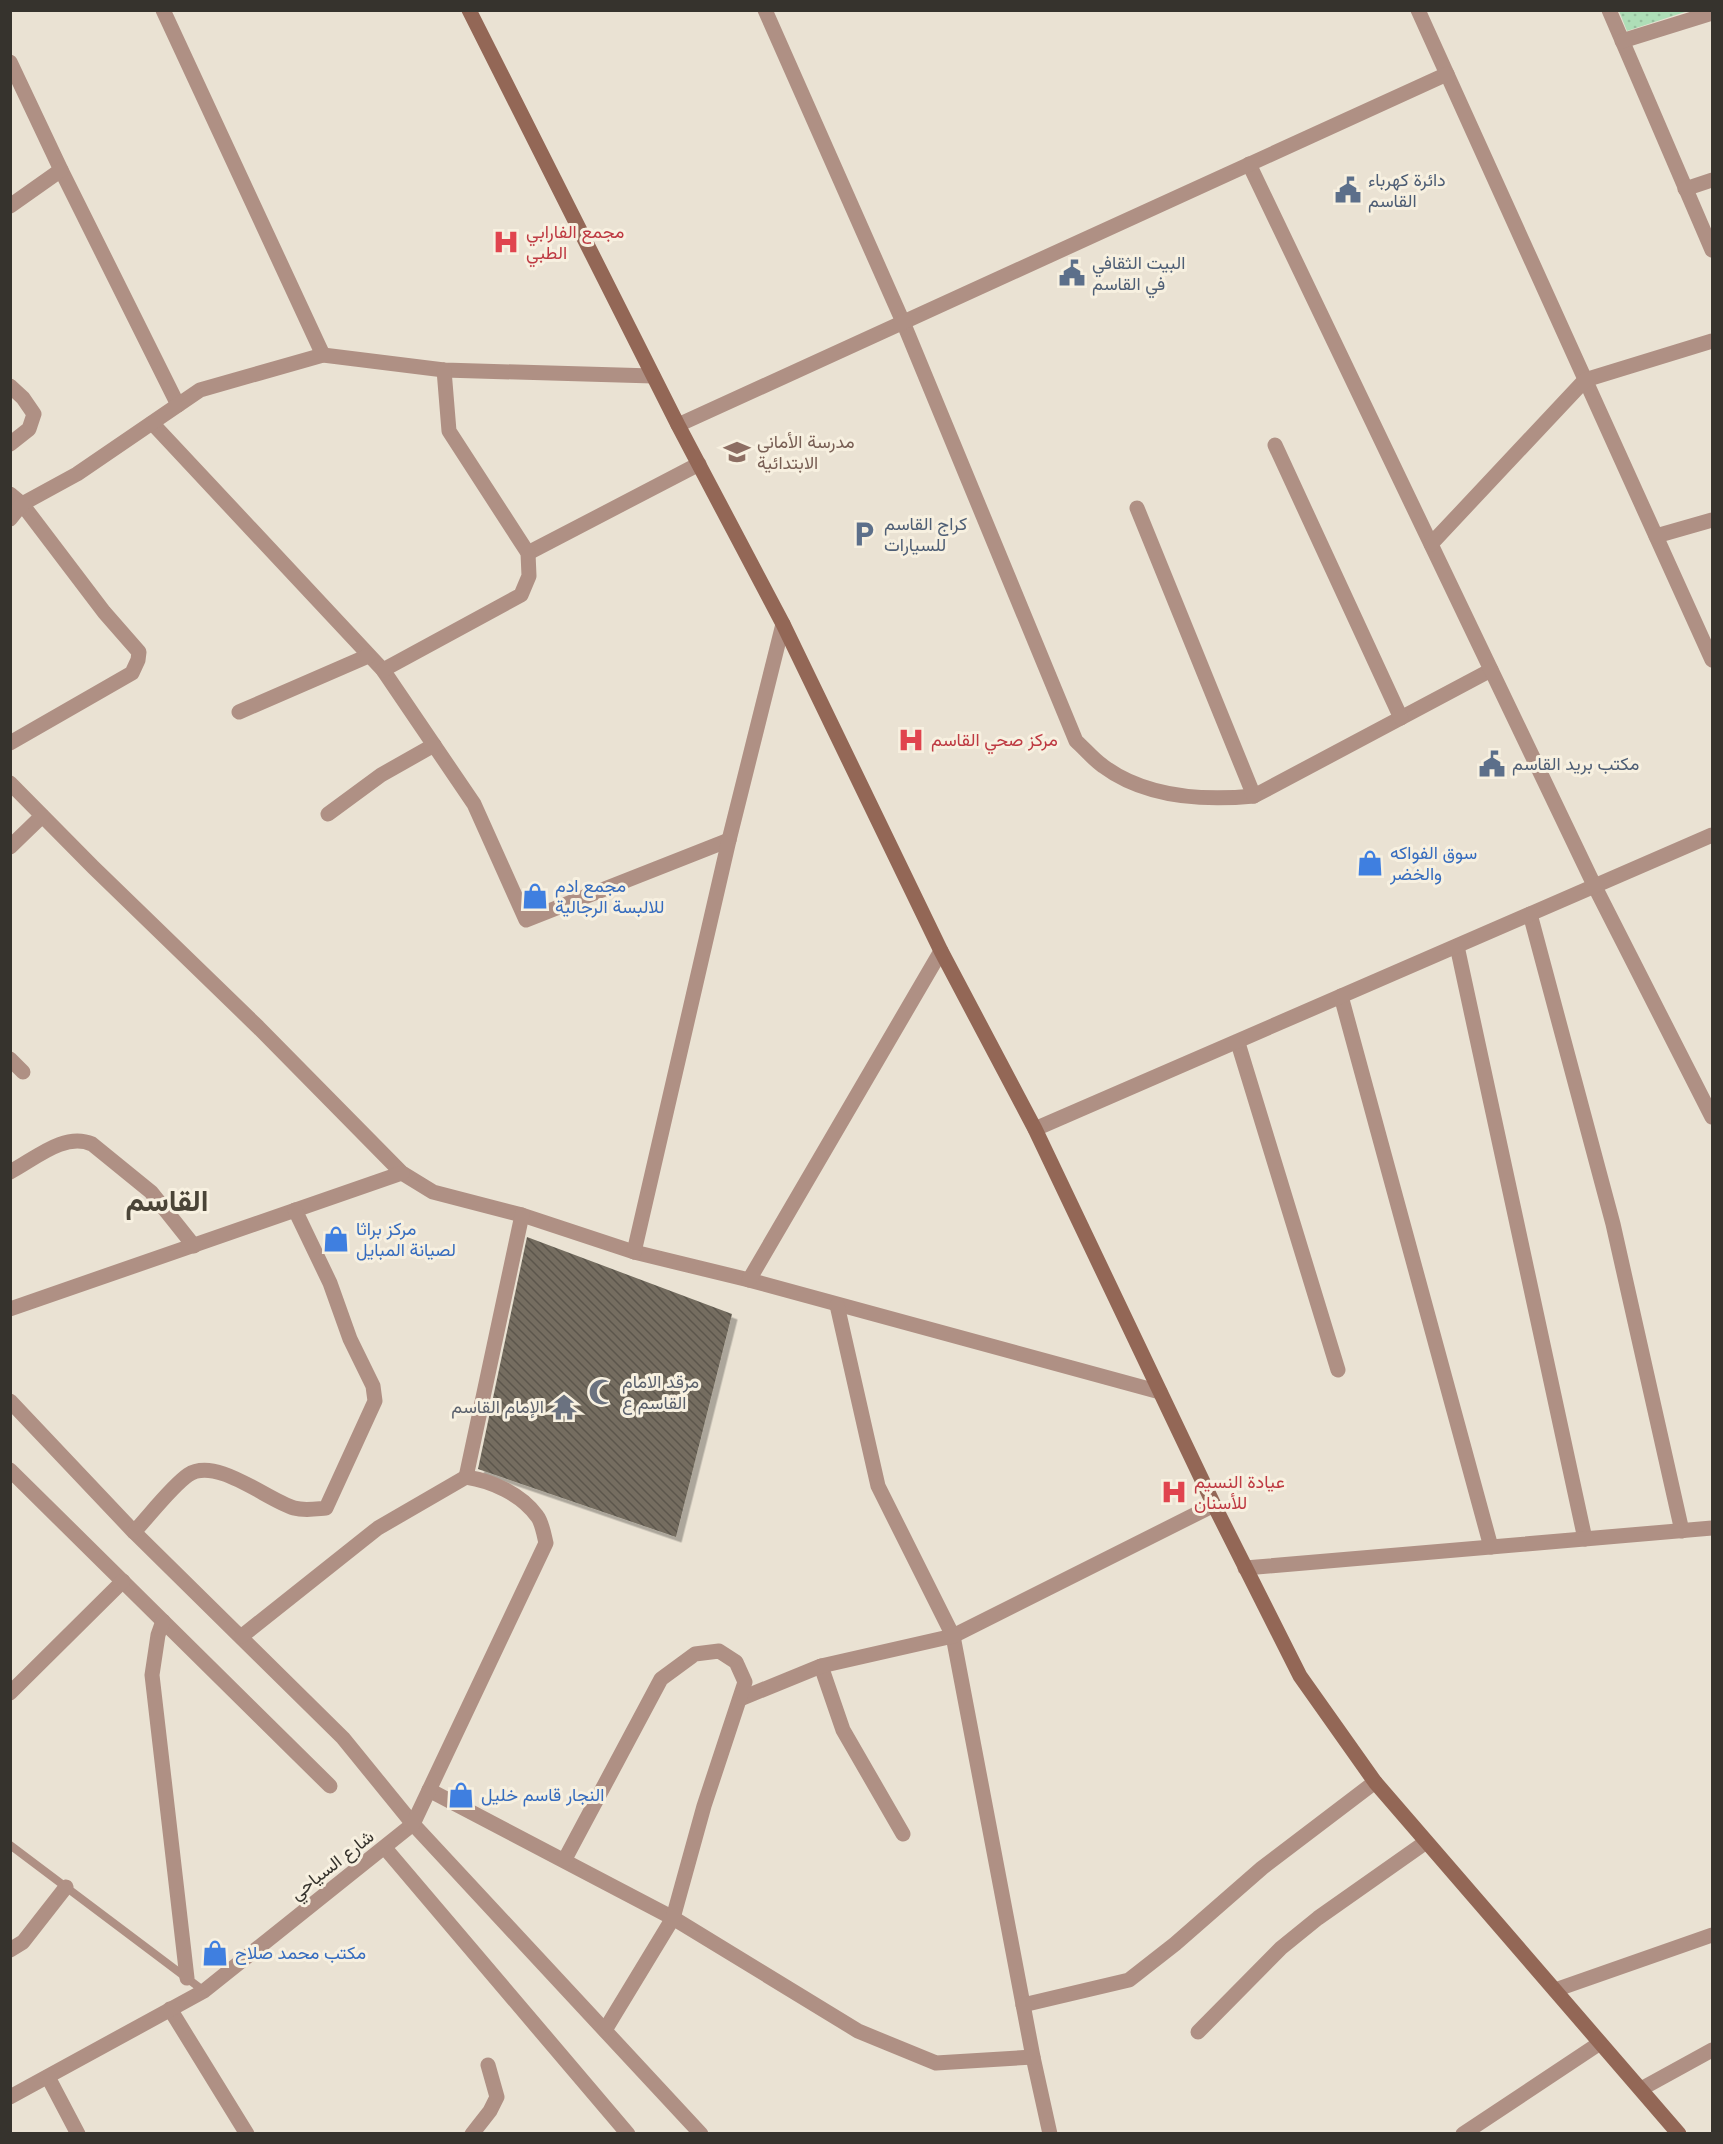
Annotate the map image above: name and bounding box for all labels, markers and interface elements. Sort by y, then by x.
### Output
place label: دائرة كهرباء القاسم [1368,169,1446,213]
public building icon: دائرة كهرباء القاسم [1333,175,1363,205]
place label: مجمع الفارابي الطبي [526,221,624,268]
hospital icon: مجمع الفارابي الطبي [491,227,521,257]
place label: البيت الثقافي في القاسم [1092,252,1185,299]
public building icon: البيت الثقافي في القاسم [1057,258,1087,288]
place label: مدرسة الأماني الابتدائية [757,431,855,474]
school or university icon: مدرسة الأماني الابتدائية [722,437,752,467]
place label: كراج القاسم للسيارات [884,513,967,556]
parking icon: كراج القاسم للسيارات [849,519,879,549]
hospital icon: مركز صحي القاسم [896,725,926,755]
place label: مركز صحي القاسم [931,729,1058,755]
public building icon: مكتب بريد القاسم [1477,749,1507,779]
place label: مكتب بريد القاسم [1512,753,1639,776]
place label: سوق الفواكه والخضر [1389,842,1477,885]
shop icon: سوق الفواكه والخضر [1355,848,1385,878]
place label: مجمع ادم للالبسة الرجالية [555,875,664,918]
shop icon: مجمع ادم للالبسة الرجالية [520,881,550,911]
district label: القاسم [125,1183,209,1220]
place label: مركز براثا لصيانة المبايل [356,1218,456,1261]
shop icon: مركز براثا لصيانة المبايل [321,1224,351,1254]
place label: مرقد الامام القاسم ع [622,1371,699,1415]
mosque icon: مرقد الامام القاسم ع [587,1377,617,1407]
temple icon: الإمام القاسم [549,1392,579,1422]
place label: الإمام القاسم [451,1396,544,1419]
place label: عيادة النسيم للأسنان [1194,1471,1285,1514]
hospital icon: عيادة النسيم للأسنان [1159,1477,1189,1507]
shop icon: النجار قاسم خليل [446,1780,476,1810]
place label: النجار قاسم خليل [481,1784,604,1807]
street label: شارع السياحي [286,1825,381,1908]
shop icon: مكتب محمد صلاح [200,1938,230,1968]
place label: مكتب محمد صلاح [235,1942,366,1965]

